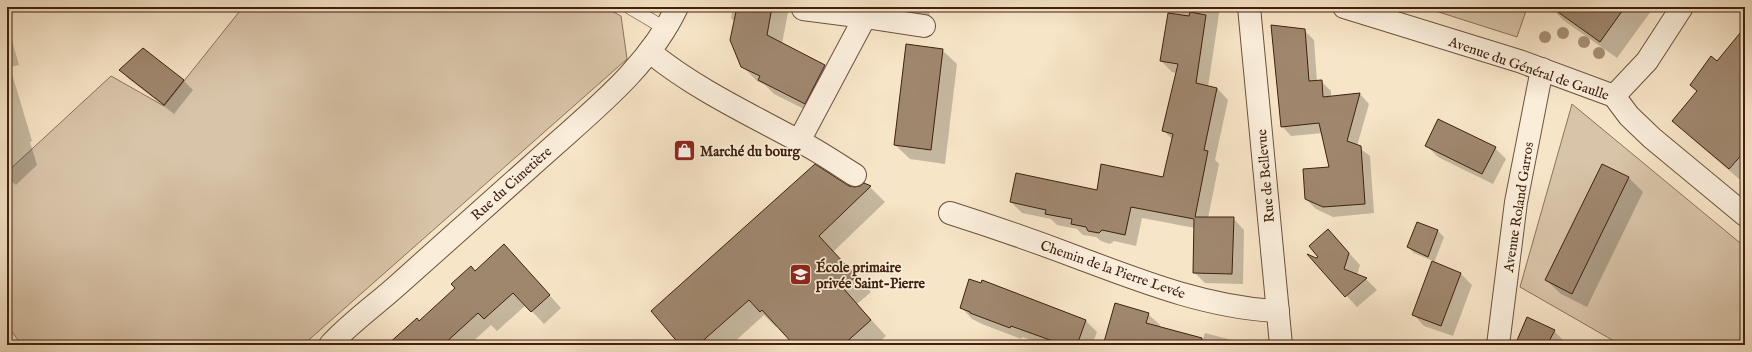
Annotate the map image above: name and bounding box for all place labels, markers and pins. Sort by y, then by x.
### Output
shop icon: Marché du bourg [671,138,697,164]
place label: Marché du bourg [700,143,801,161]
place label: École primaire privée Saint-Pierre [815,258,926,293]
school or university icon: École primaire privée Saint-Pierre [787,262,813,288]

